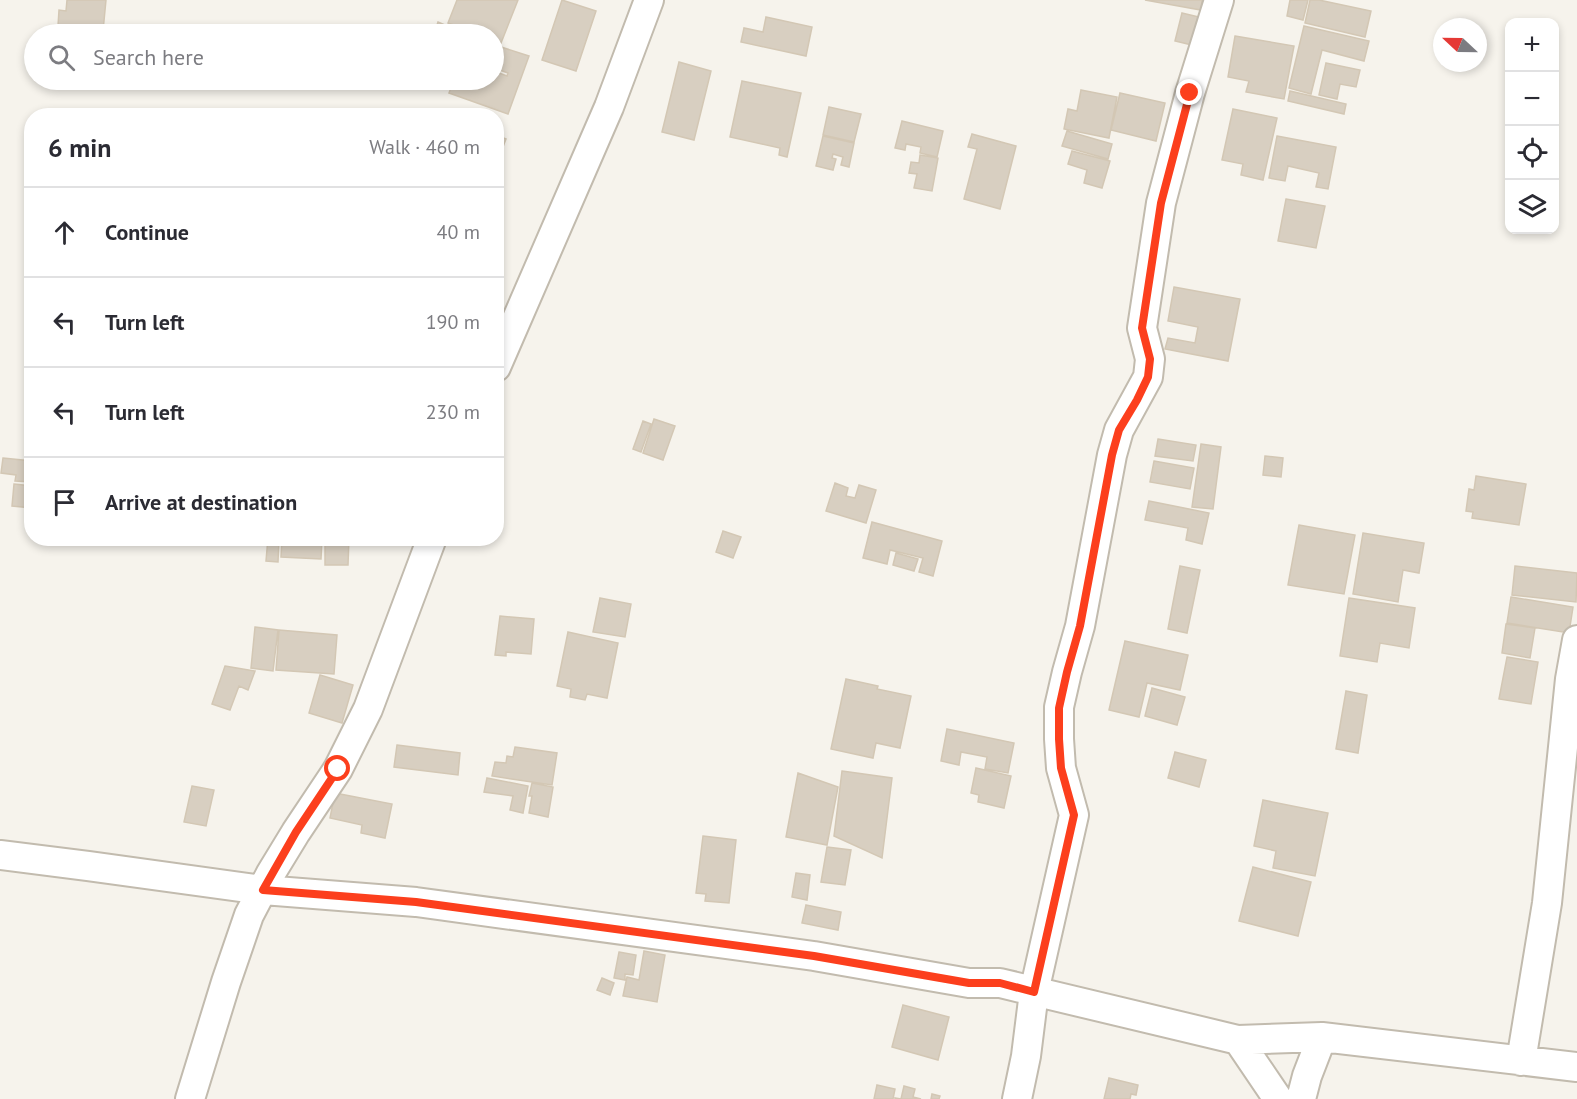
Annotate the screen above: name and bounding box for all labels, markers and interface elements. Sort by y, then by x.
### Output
north arrow [1433,18,1487,72]
map controls [1505,18,1559,234]
button: + [1505,18,1559,72]
search box [24,24,504,90]
icon: search [45,41,78,74]
text: Search here [93,43,204,71]
button: − [1505,72,1559,126]
route end [1176,79,1202,105]
button: locate [1505,126,1559,180]
text: 6 min [48,131,111,164]
text: Walk · 460 m [369,134,480,160]
button: layers [1505,180,1559,234]
icon: ahead [48,216,81,249]
text: Continue [105,218,189,246]
text: 40 m [437,219,480,245]
icon: left [48,306,81,339]
text: Turn left [105,308,185,336]
text: 190 m [426,309,480,335]
icon: left [48,396,81,429]
text: Turn left [105,398,185,426]
text: 230 m [426,399,480,425]
icon: arrive [48,486,81,519]
text: Arrive at destination [105,488,297,516]
route start [324,755,350,781]

